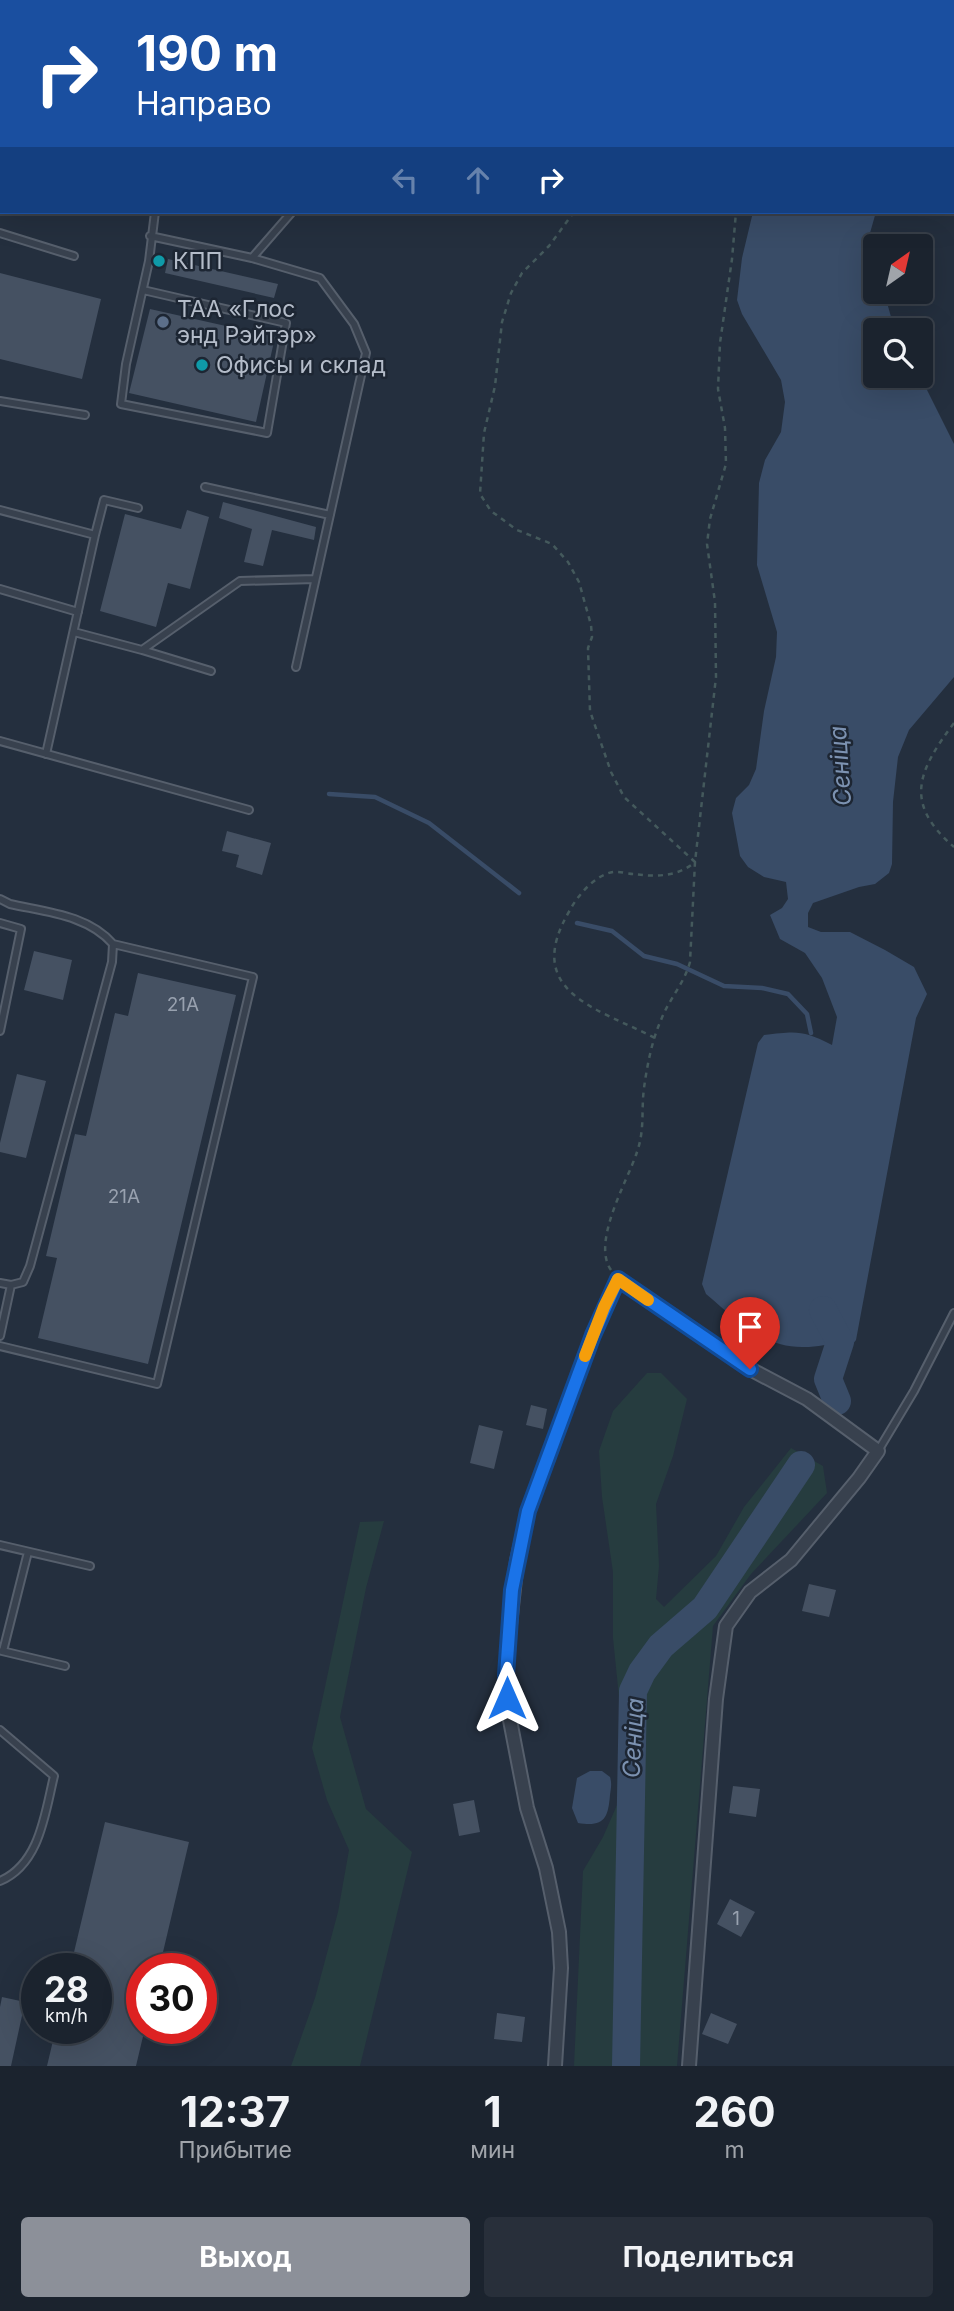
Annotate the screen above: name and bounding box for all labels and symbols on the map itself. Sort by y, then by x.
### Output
north arrow [863,234,933,304]
place label: КПП [173,247,223,275]
marker: КПП [151,253,167,269]
place label: ТАА «Глос энд Рэйтэр» [177,295,317,349]
marker: ТАА «Глос энд Рэйтэр» [155,314,171,330]
place label: Офисы и склад [216,351,386,379]
marker: Офисы и склад [194,357,210,373]
water label: Сеніца [823,725,857,807]
house number: 21А [167,993,199,1016]
house number: 21А [108,1185,140,1208]
pin [720,1297,780,1369]
position arrow [470,1661,544,1735]
water label: Сеніца [616,1697,650,1779]
house number: 1 [732,1907,740,1930]
speed limit sign: 30 [126,1953,217,2044]

